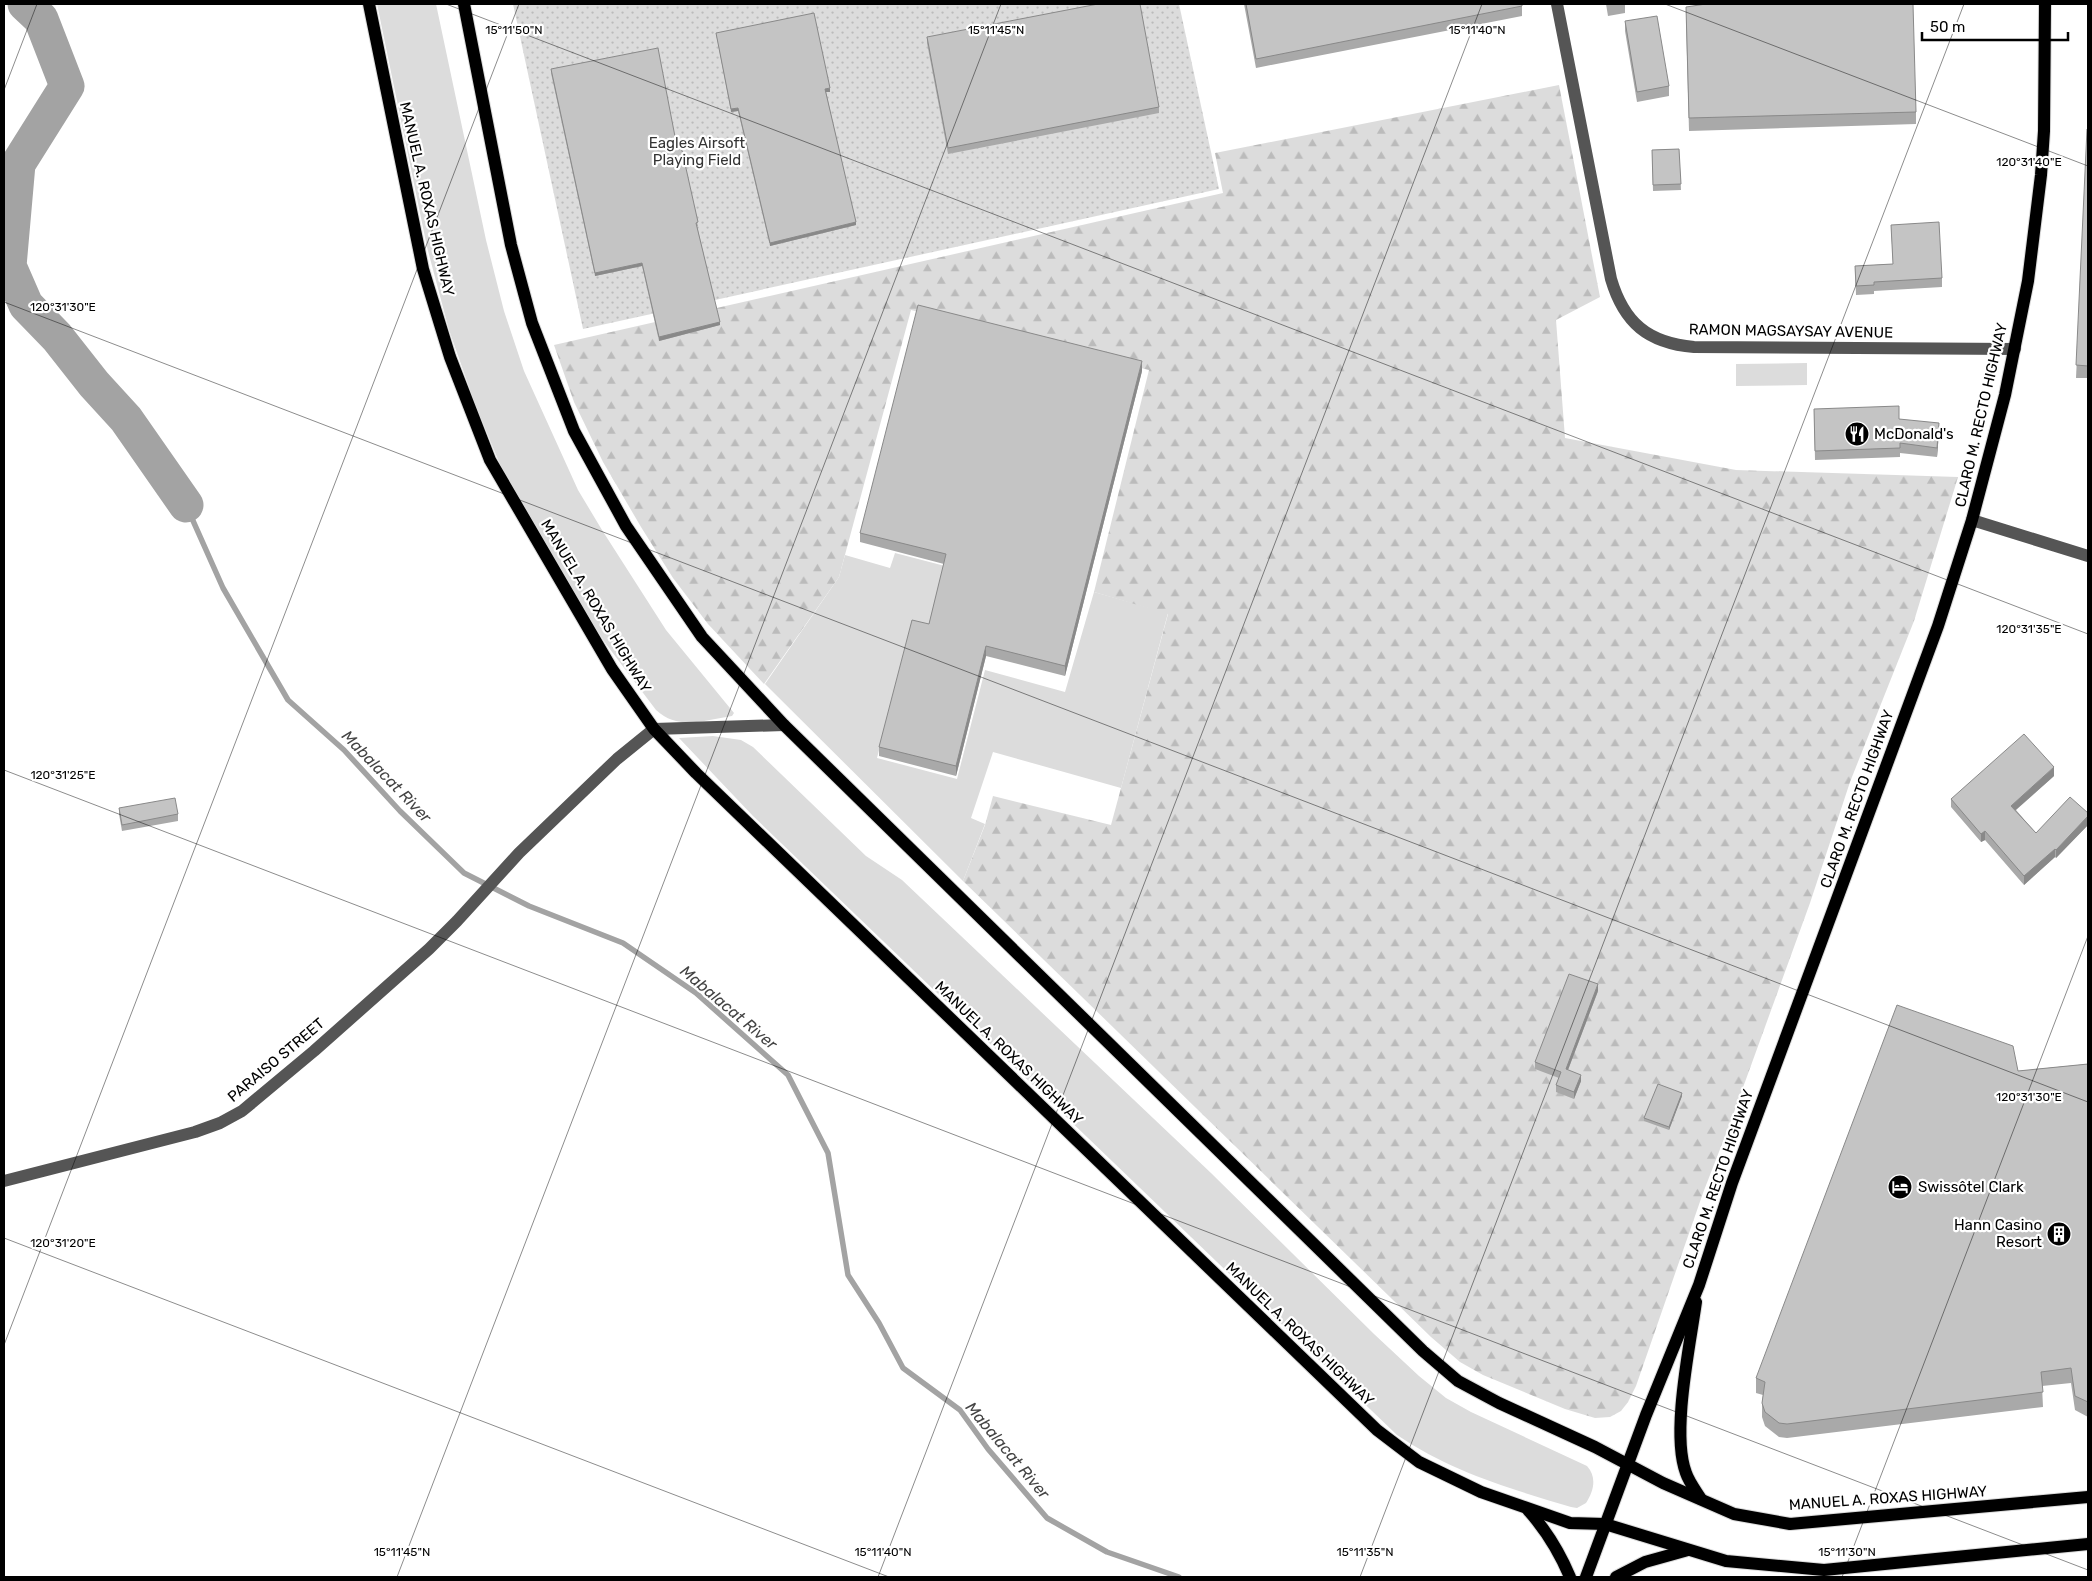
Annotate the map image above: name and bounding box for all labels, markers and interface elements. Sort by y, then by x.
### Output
scale bar [1922,10,2068,42]
text: 50 m [1930,18,1965,36]
text: 15°11'50"N [485,23,543,37]
text: 15°11'45"N [968,23,1024,37]
text: 15°11'40"N [1448,23,1506,37]
street label: MANUEL A. ROXAS HIGHWAY [396,100,458,298]
park label: Eagles Airsoft Playing Field [649,134,745,169]
text: 120°31'40"E [1996,155,2062,169]
text: 120°31'30"E [30,300,96,314]
street label: RAMON MAGSAYSAY AVENUE [1689,320,1893,342]
street label: CLARO M. RECTO HIGHWAY [1951,321,2011,509]
restaurant icon: McDonald's [1844,421,1870,447]
place label: McDonald's [1874,425,1954,443]
street label: MANUEL A. ROXAS HIGHWAY [537,516,655,696]
text: 120°31'35"E [1996,622,2062,636]
street label: CLARO M. RECTO HIGHWAY [1816,707,1898,891]
water label: Mabalacat River [338,726,436,827]
text: 120°31'25"E [30,768,96,782]
water label: Mabalacat River [676,961,782,1054]
street label: MANUEL A. ROXAS HIGHWAY [931,977,1087,1129]
street label: PARAISO STREET [224,1014,328,1106]
street label: CLARO M. RECTO HIGHWAY [1679,1087,1757,1271]
text: 120°31'30"E [1996,1090,2062,1104]
hotel icon: Swissôtel Clark [1887,1174,1913,1200]
place label: Swissôtel Clark [1918,1178,2024,1196]
place label: Hann Casino Resort [1954,1216,2042,1251]
building icon: Hann Casino Resort [2046,1221,2072,1247]
text: 120°31'20"E [30,1236,96,1250]
street label: MANUEL A. ROXAS HIGHWAY [1222,1258,1378,1410]
water label: Mabalacat River [962,1398,1054,1503]
street label: MANUEL A. ROXAS HIGHWAY [1788,1482,1988,1514]
text: 15°11'45"N [374,1545,430,1559]
text: 15°11'40"N [854,1545,912,1559]
text: 15°11'35"N [1337,1545,1393,1559]
text: 15°11'30"N [1818,1545,1876,1559]

